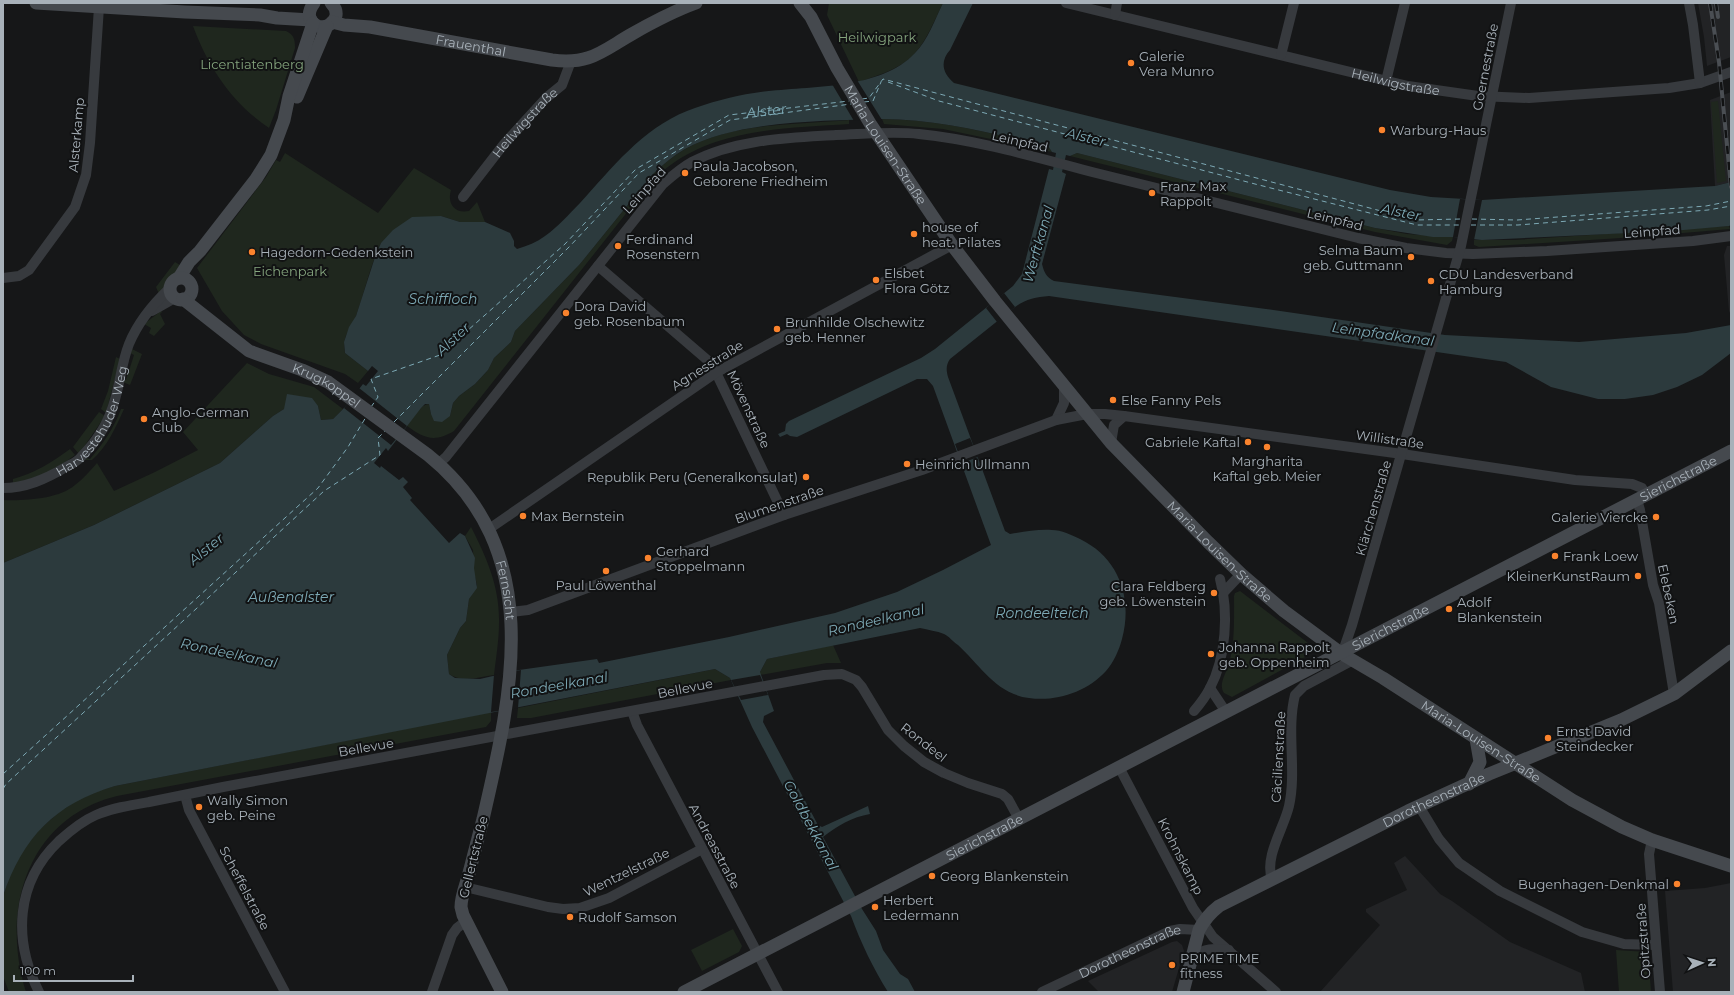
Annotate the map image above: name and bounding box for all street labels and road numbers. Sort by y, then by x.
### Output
street label: Goernestraße [1469,22,1501,112]
street label: Frauenthal [434,31,507,60]
street label: Heilwigstraße [1350,65,1441,98]
street label: Maria-Louisen-Straße [841,82,930,208]
street label: Heilwigstraße [489,84,561,161]
street label: Alsterkamp [65,97,87,173]
street label: Leinpfad [990,127,1050,155]
street label: Leinpfad [619,163,669,217]
street label: Leinpfad [1305,204,1365,234]
street label: Leinpfad [1623,221,1681,241]
street label: Agnesstraße [668,337,746,393]
street label: Krugkoppel [290,359,364,411]
street label: Harvestehuder Weg [53,364,130,479]
street label: Mövenstraße [724,367,774,451]
street label: Willistraße [1355,426,1425,452]
street label: Sierichstraße [1637,452,1719,505]
street label: Klärchenstraße [1352,458,1394,558]
street label: Blumenstraße [732,481,826,527]
street label: Maria-Louisen-Straße [1164,498,1276,606]
street label: Fernsicht [493,558,519,621]
street label: Elebeken [1655,563,1683,625]
street label: Sierichstraße [1349,600,1432,654]
street label: Bellevue [656,675,714,701]
street label: Maria-Louisen-Straße [1418,697,1544,786]
street label: Cäcilienstraße [1268,711,1288,803]
street label: Rondeel [898,719,950,765]
street label: Bellevue [337,734,395,760]
street label: Dorotheenstraße [1380,769,1487,831]
street label: Andreasstraße [686,801,744,891]
street label: Sierichstraße [943,810,1026,863]
street label: Gellertstraße [455,814,491,900]
street label: Krohnskamp [1155,815,1207,897]
street label: Scheffelstraße [216,843,274,933]
street label: Wentzelstraße [580,844,672,900]
street label: Opitzstraße [1632,903,1654,979]
street label: Dorotheenstraße [1076,921,1182,981]

